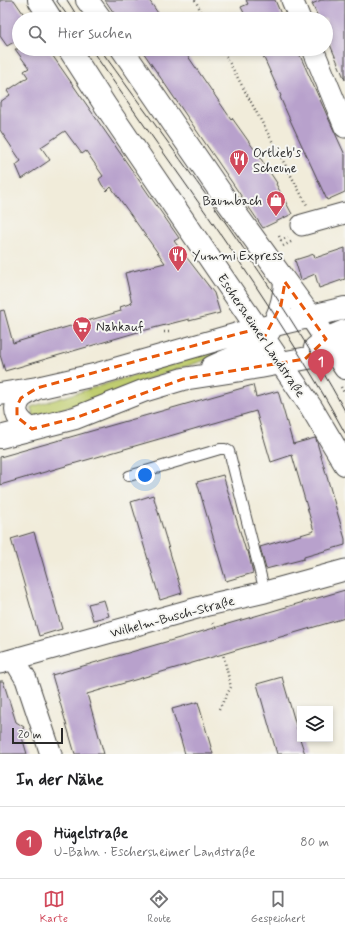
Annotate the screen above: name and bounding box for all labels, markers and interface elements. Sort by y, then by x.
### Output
search box [12,12,333,56]
icon: search [26,23,48,45]
text: Hier suchen [58,24,132,44]
place label: Ortlieb's Scheune [253,145,301,177]
restaurant icon: Ortlieb's Scheune [228,148,250,176]
shop icon: Baumbach [265,189,287,217]
place label: Baumbach [202,193,262,210]
restaurant icon: Yummi Express [167,244,189,272]
place label: Yummi Express [192,248,283,265]
street label: Eschersheimer Landstraße [213,271,308,401]
supermarket icon: Nahkauf [71,315,93,343]
place label: Nahkauf [96,319,144,336]
pin: 1 [308,349,334,382]
your location [135,465,155,485]
street label: Wilhelm-Busch-Straße [108,593,236,642]
map controls [297,706,333,742]
button: layers [297,706,333,742]
scale bar [12,726,63,745]
text: 20 m [18,728,41,742]
text: In der Nähe [16,769,104,791]
text: Hügelstraße [54,824,128,844]
text: 1 [26,834,32,851]
text: 80 m [300,834,329,851]
text: U-Bahn · Eschersheimer Landstraße [54,844,255,861]
tab: Karte [40,888,68,926]
tab: Route [147,888,171,926]
tab: Gespeichert [251,888,305,926]

